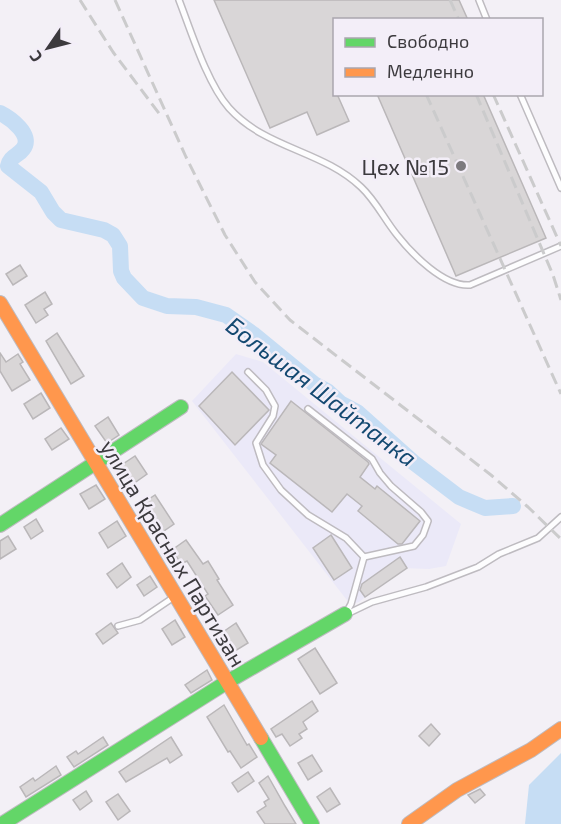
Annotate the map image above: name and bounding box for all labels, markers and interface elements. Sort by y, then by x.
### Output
north arrow [18,18,78,78]
legend [333,18,543,96]
text: Свободно [387,30,469,52]
text: С [25,48,46,66]
text: Медленно [387,60,474,82]
place label: Цех №15 [362,153,449,179]
marker: Цех №15 [454,159,468,173]
water label: Большая Шайтанка [221,310,423,472]
street label: улица Красных Партизан [95,435,252,672]

